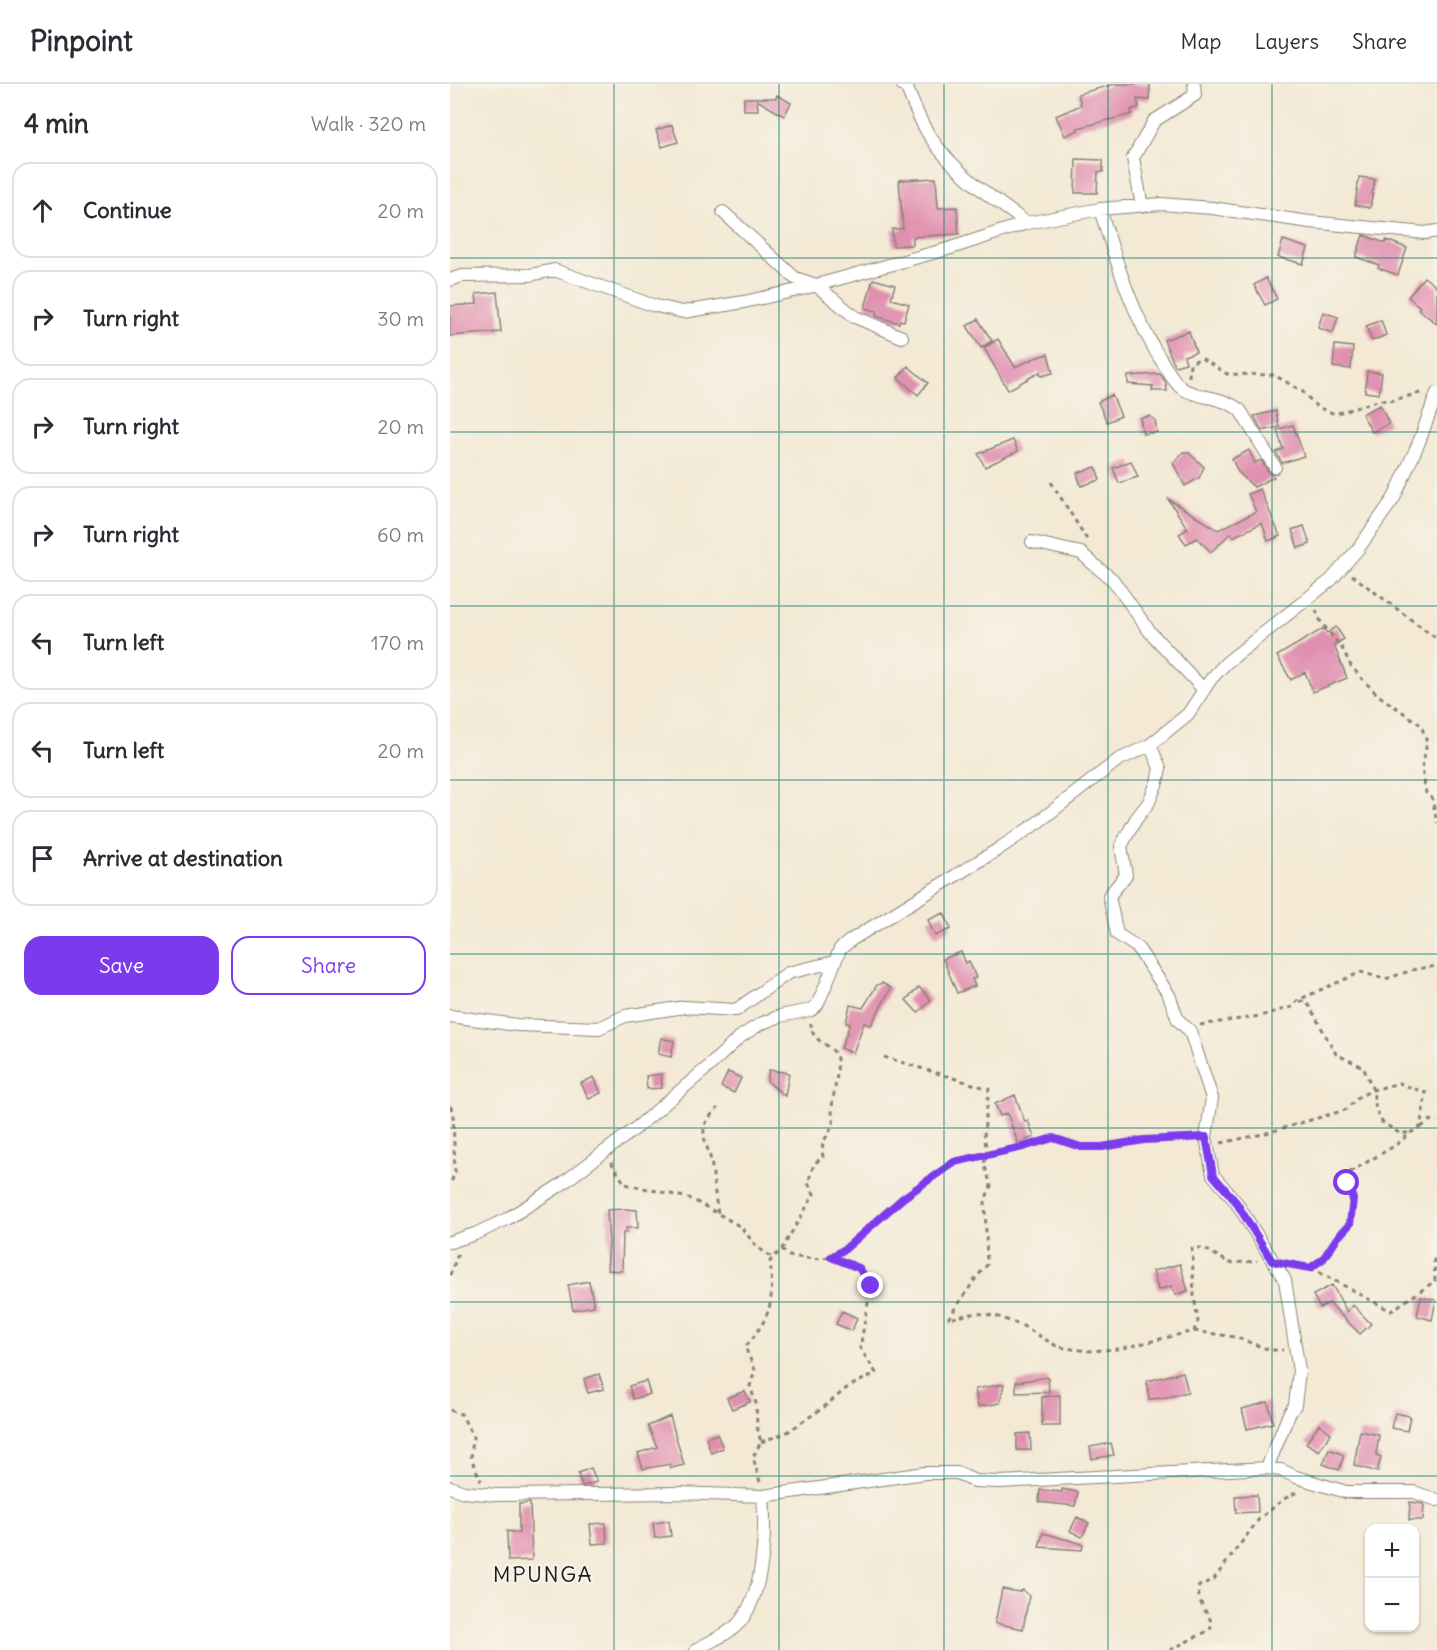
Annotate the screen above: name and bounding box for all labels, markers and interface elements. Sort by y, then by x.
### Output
text: Pinpoint [30,23,133,59]
text: Map [1181,28,1221,55]
text: Layers [1254,28,1319,55]
text: Share [1352,28,1407,55]
text: 4 min [24,107,89,140]
text: Walk · 320 m [311,111,426,136]
icon: ahead [26,194,59,227]
text: Continue [83,196,172,224]
text: 20 m [378,198,424,223]
icon: right [26,302,59,335]
text: Turn right [83,304,179,332]
text: 30 m [377,306,424,331]
icon: right [26,410,59,443]
text: Turn right [83,412,179,440]
text: 20 m [378,414,424,439]
icon: right [26,518,59,551]
text: Turn right [83,520,179,548]
text: 60 m [377,522,424,547]
icon: left [26,626,59,659]
text: Turn left [83,628,164,656]
text: 170 m [371,630,424,655]
icon: left [26,734,59,767]
text: Turn left [83,736,164,764]
text: 20 m [378,738,424,763]
icon: arrive [26,842,59,875]
text: Arrive at destination [83,844,283,872]
button: Save [24,936,219,995]
button: Share [231,936,426,995]
route start [1333,1169,1359,1195]
route end [857,1272,883,1298]
map controls [1365,1524,1419,1632]
button: + [1365,1524,1419,1578]
district label: MPUNGA [493,1560,593,1588]
button: − [1365,1578,1419,1632]

